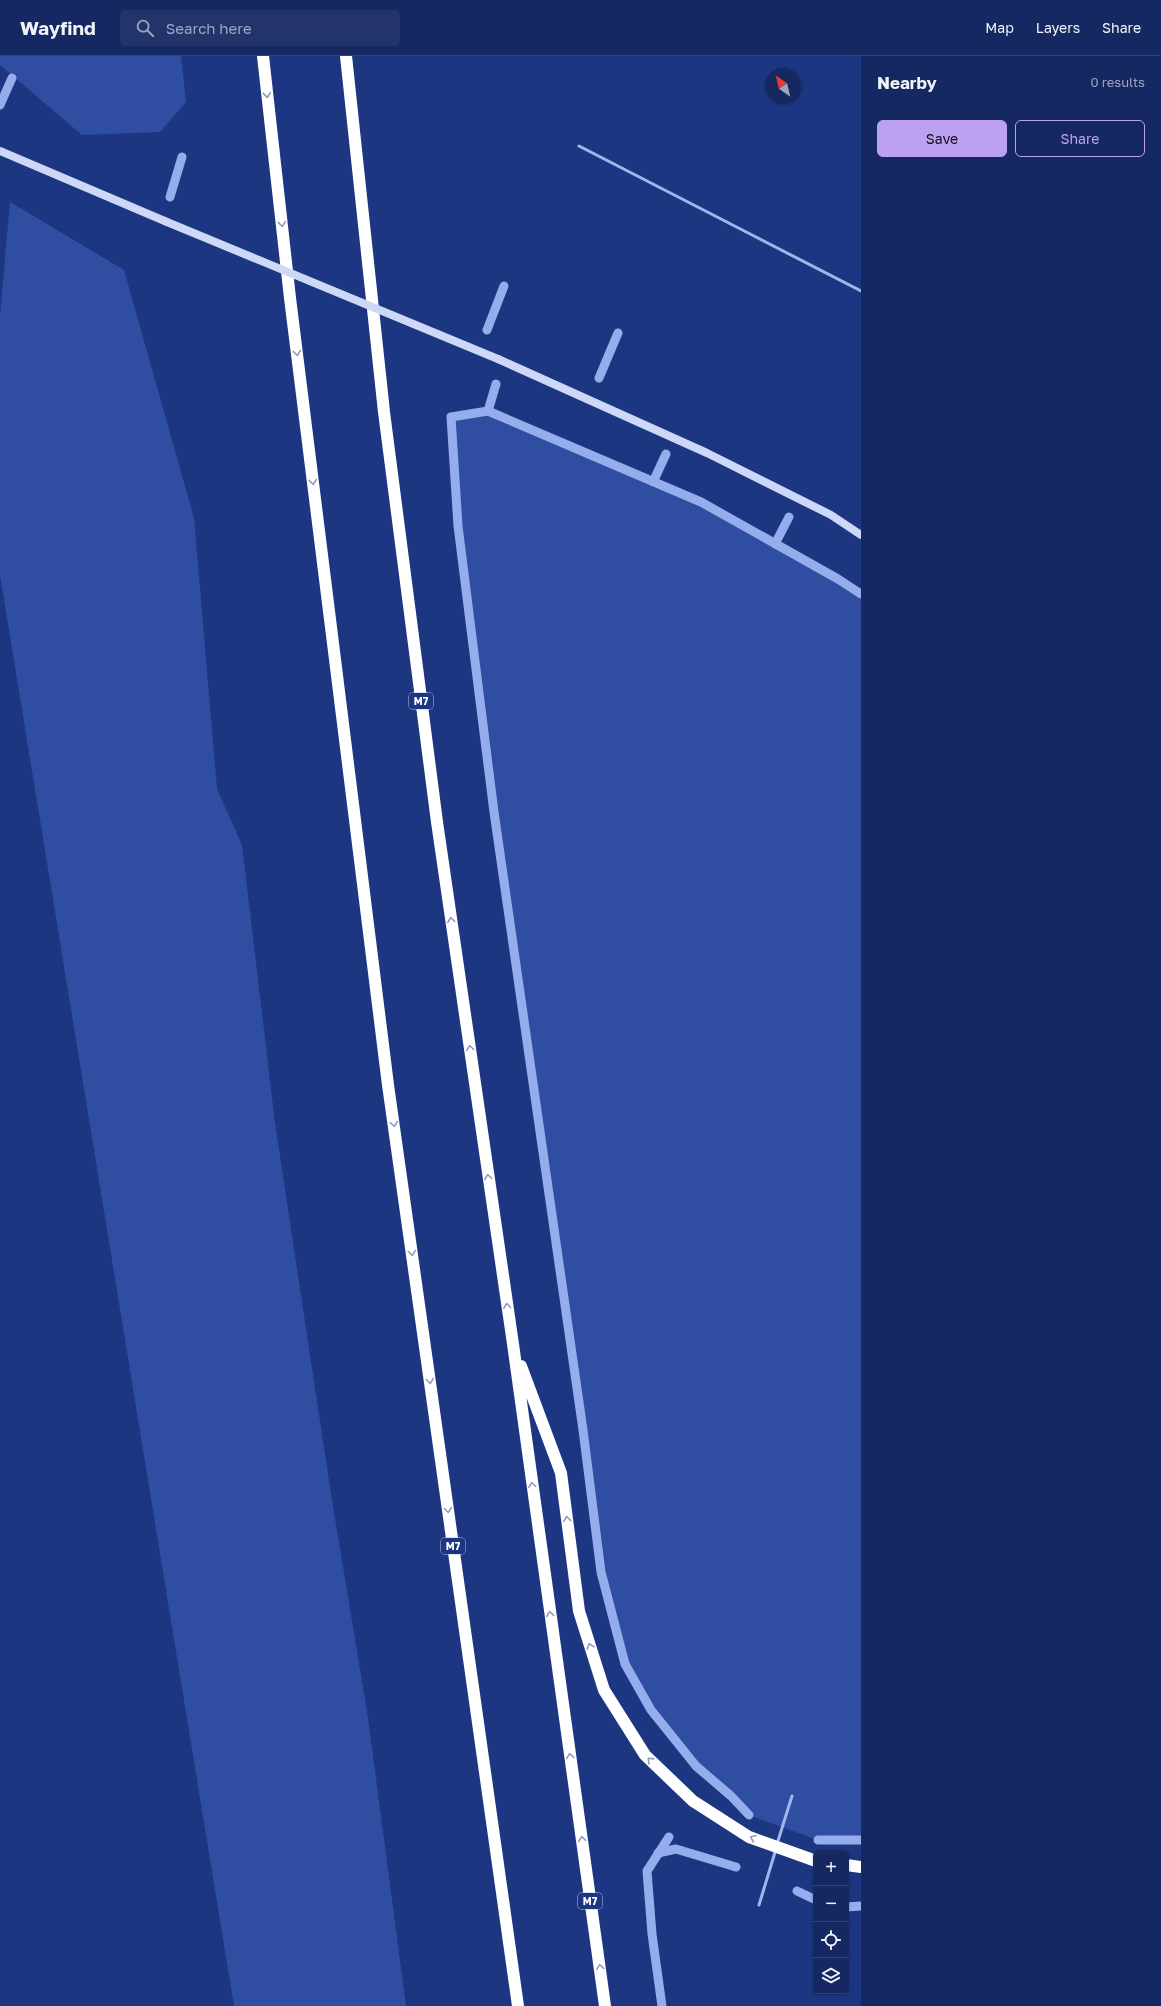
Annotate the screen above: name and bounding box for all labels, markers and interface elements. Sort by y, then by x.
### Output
search box [120,10,400,46]
text: Wayfind [20,16,96,39]
icon: search [134,17,156,39]
text: Search here [166,19,252,37]
text: Map [985,19,1014,36]
text: Layers [1036,19,1080,36]
text: Share [1102,19,1141,36]
north arrow [765,68,801,104]
text: Nearby [877,72,937,93]
text: 0 results [1090,74,1145,90]
one-way arrow [263,92,272,98]
button: Save [877,120,1007,157]
button: Share [1015,120,1145,157]
one-way arrow [277,221,286,227]
one-way arrow [292,350,301,356]
one-way arrow [308,479,317,485]
road number: M7 [409,693,433,709]
one-way arrow [447,917,456,923]
one-way arrow [466,1045,475,1052]
one-way arrow [389,1121,398,1127]
one-way arrow [484,1174,493,1180]
one-way arrow [407,1250,416,1256]
one-way arrow [503,1303,512,1309]
one-way arrow [425,1378,434,1384]
one-way arrow [528,1482,537,1488]
one-way arrow [443,1507,452,1513]
one-way arrow [563,1516,572,1522]
road number: M7 [441,1538,465,1554]
one-way arrow [546,1611,555,1617]
one-way arrow [586,1643,595,1650]
one-way arrow [566,1753,575,1760]
one-way arrow [647,1757,655,1765]
one-way arrow [750,1835,757,1843]
one-way arrow [578,1836,587,1842]
map controls [813,1850,849,1994]
button: + [813,1850,849,1886]
button: − [813,1886,849,1922]
road number: M7 [578,1893,602,1909]
button: locate [813,1922,849,1958]
button: layers [813,1958,849,1994]
one-way arrow [596,1964,605,1970]

